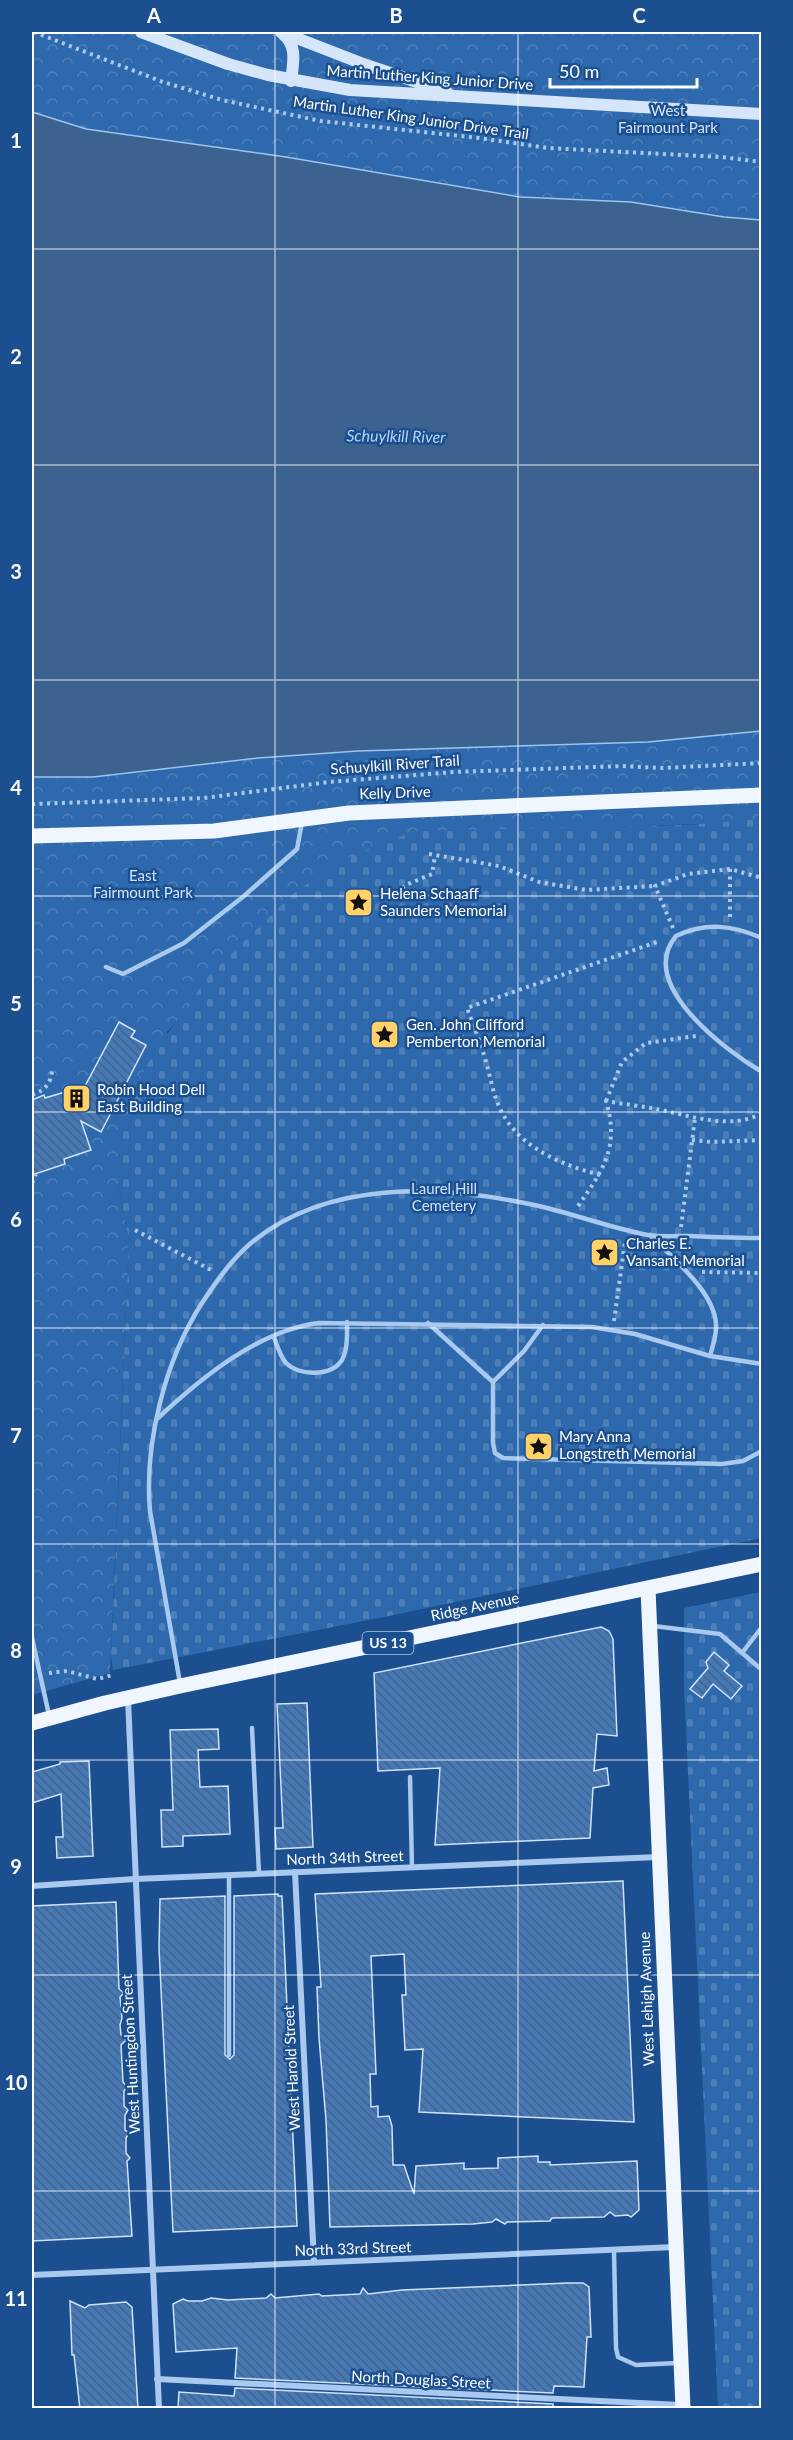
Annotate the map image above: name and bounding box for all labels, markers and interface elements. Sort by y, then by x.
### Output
text: A [146,3,161,27]
text: B [389,3,403,27]
text: C [632,3,646,27]
scale bar [550,51,697,89]
text: 50 m [559,60,599,82]
street label: Martin Luther King Junior Drive [326,61,534,93]
street label: Martin Luther King Junior Drive Trail [292,92,530,142]
park label: West Fairmount Park [618,101,718,136]
text: 1 [10,128,22,152]
text: 2 [10,344,22,368]
water label: Schuylkill River [346,425,446,446]
text: 3 [10,559,22,583]
street label: Schuylkill River Trail [330,751,460,777]
text: 4 [10,775,22,799]
street label: Kelly Drive [359,782,431,802]
park label: East Fairmount Park [93,866,193,901]
place label: Helena Schaaff Saunders Memorial [380,884,507,919]
place icon: Helena Schaaff Saunders Memorial [343,887,375,919]
text: 5 [10,991,22,1015]
place label: Gen. John Clifford Pemberton Memorial [406,1015,545,1050]
place icon: Gen. John Clifford Pemberton Memorial [369,1018,401,1050]
place label: Robin Hood Dell East Building [97,1080,205,1115]
building icon: Robin Hood Dell East Building [60,1083,92,1115]
park label: Laurel Hill Cemetery [411,1179,477,1214]
text: 6 [10,1207,22,1231]
place label: Charles E. Vansant Memorial [626,1234,745,1269]
place icon: Charles E. Vansant Memorial [589,1237,621,1269]
text: 7 [10,1423,22,1447]
place label: Mary Anna Longstreth Memorial [559,1427,696,1462]
place icon: Mary Anna Longstreth Memorial [522,1430,554,1462]
street label: Ridge Avenue [429,1588,521,1624]
road number: US 13 [362,1632,414,1654]
text: 8 [10,1638,22,1662]
street label: North 34th Street [286,1846,404,1868]
text: 9 [10,1854,22,1878]
street label: West Lehigh Avenue [635,1931,657,2067]
street label: West Huntingdon Street [117,1973,143,2135]
street label: West Harold Street [279,2004,303,2131]
text: 10 [4,2070,28,2094]
street label: North 33rd Street [294,2237,412,2259]
text: 11 [4,2286,28,2310]
street label: North Douglas Street [351,2366,492,2392]

